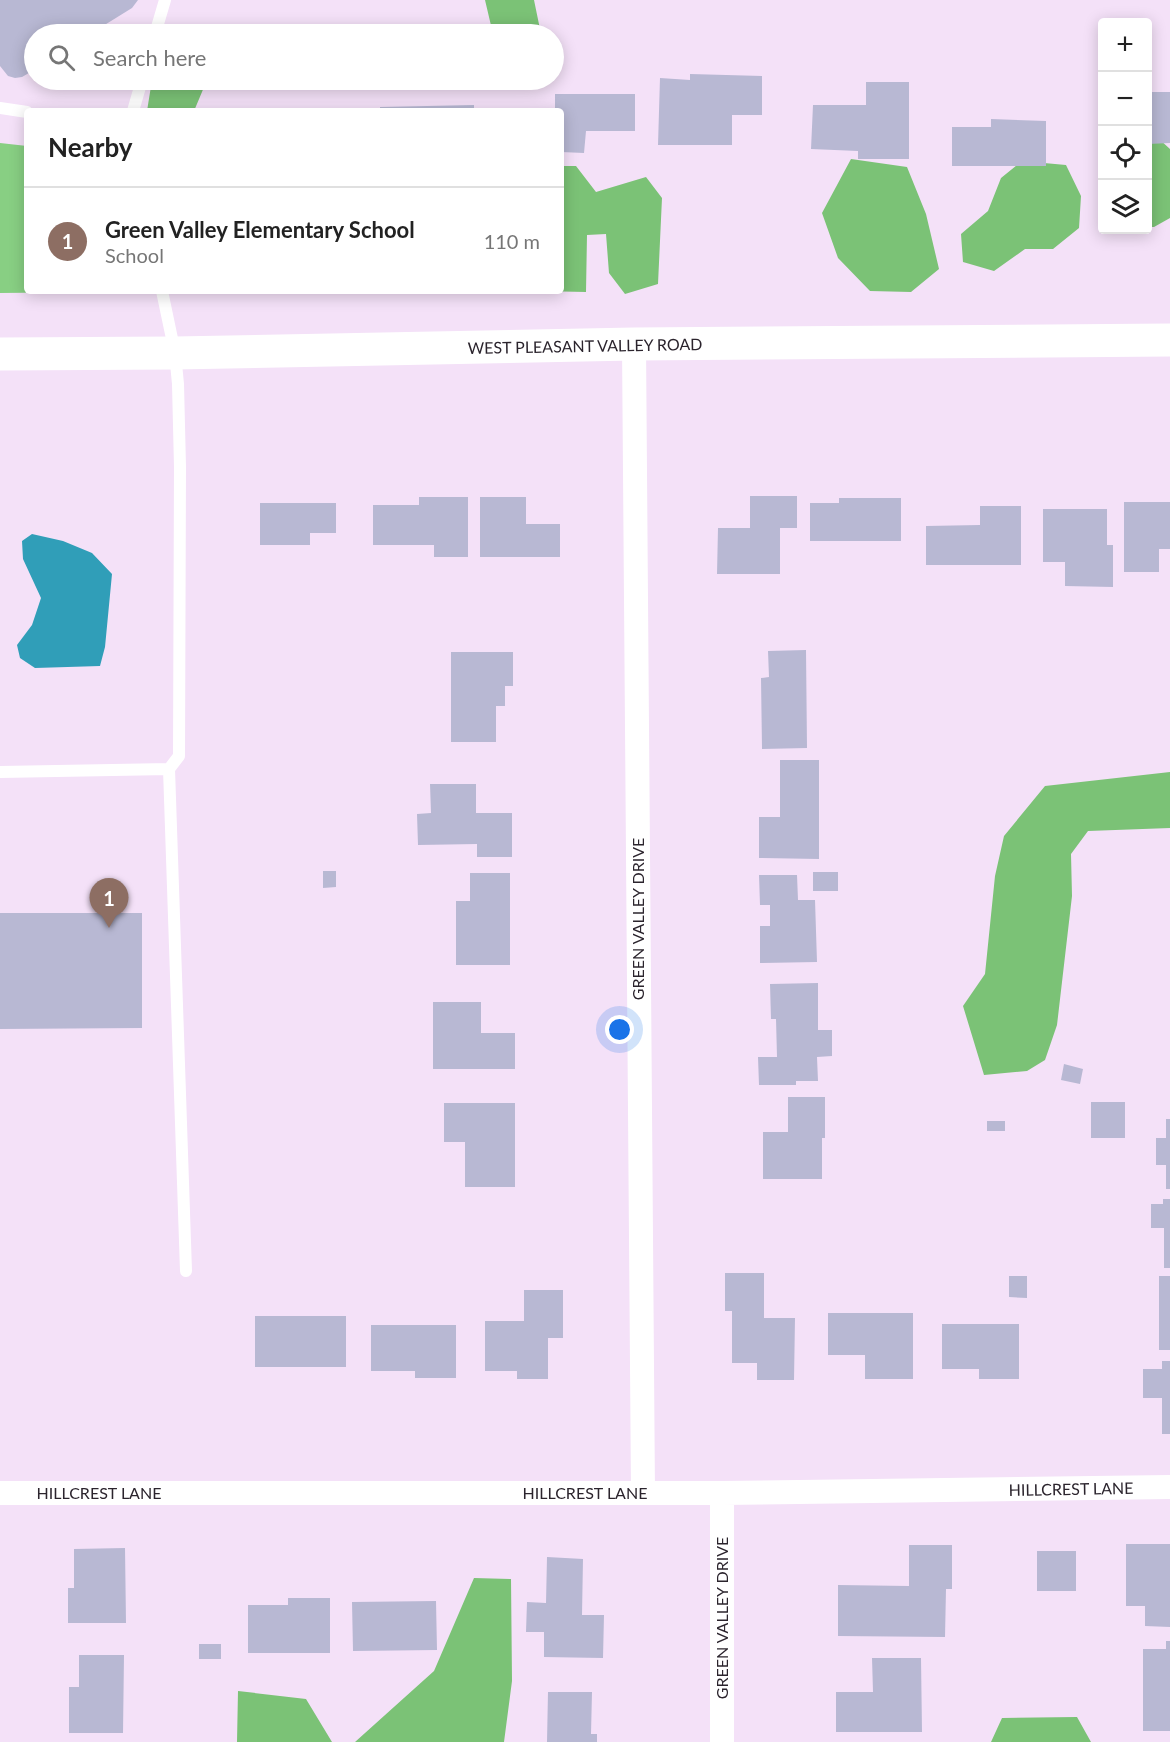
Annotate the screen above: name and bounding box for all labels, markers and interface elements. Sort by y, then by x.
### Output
map controls [1098,18,1152,234]
button: + [1098,18,1152,72]
search box [24,24,564,90]
icon: search [45,41,78,74]
text: Search here [93,44,206,71]
button: − [1098,72,1152,126]
button: locate [1098,126,1152,180]
text: Nearby [48,131,133,163]
button: layers [1098,180,1152,234]
text: Green Valley Elementary School [105,216,415,243]
text: 1 [62,229,73,253]
text: 110 m [484,229,540,253]
text: School [105,243,164,267]
street label: WEST PLEASANT VALLEY ROAD [467,334,703,357]
street label: GREEN VALLEY DRIVE [628,838,647,1000]
pin: 1 [90,878,128,928]
your location [605,1015,634,1044]
street label: HILLCREST LANE [1008,1478,1134,1499]
street label: HILLCREST LANE [37,1483,161,1502]
street label: HILLCREST LANE [523,1483,647,1502]
street label: GREEN VALLEY DRIVE [712,1537,731,1699]

